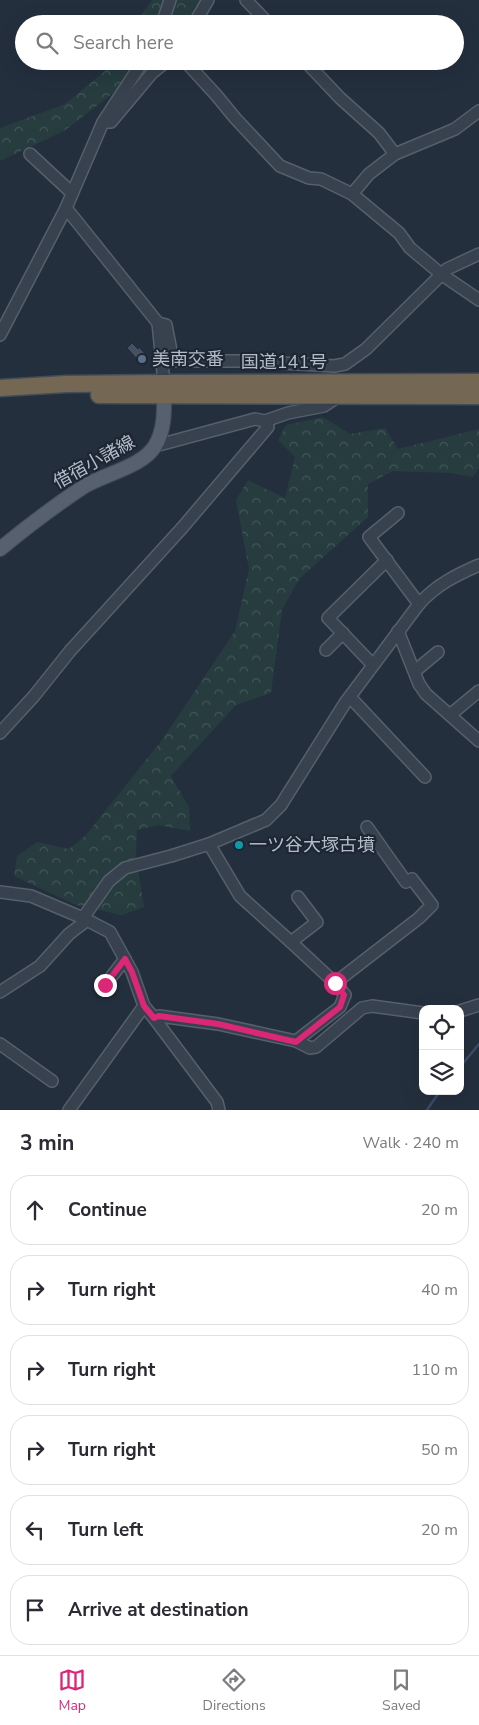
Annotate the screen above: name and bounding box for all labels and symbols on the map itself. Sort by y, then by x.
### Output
place label: 美南交番 [152,347,224,371]
street label: 国道141号 [241,350,327,374]
marker: 美南交番 [136,353,148,365]
street label: 借宿小諸線 [49,430,139,494]
place label: 一ツ谷大塚古墳 [249,833,375,857]
marker: 一ツ谷大塚古墳 [233,839,245,851]
route start [324,972,347,995]
route end [94,974,117,997]

